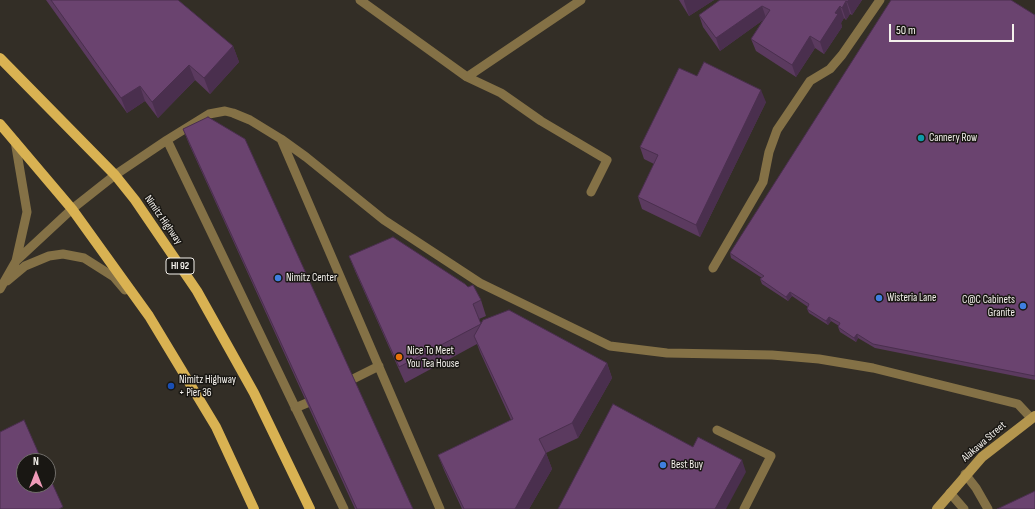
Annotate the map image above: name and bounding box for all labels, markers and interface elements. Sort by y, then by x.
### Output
scale bar [891,16,1016,42]
text: 50 m [896,23,916,38]
place label: Cannery Row [929,131,977,145]
marker: Cannery Row [916,133,926,143]
street label: Nimitz Highway [141,193,185,247]
road number: HI 92 [166,258,194,274]
place label: Nimitz Center [286,271,337,285]
marker: Nimitz Center [273,273,283,283]
place label: Wisteria Lane [887,291,936,305]
marker: Wisteria Lane [874,293,884,303]
place label: C@C Cabinets Granite [962,293,1015,319]
marker: C@C Cabinets Granite [1018,301,1028,311]
place label: Nice To Meet You Tea House [407,344,459,370]
marker: Nice To Meet You Tea House [394,352,404,362]
place label: Nimitz Highway + Pier 36 [179,373,236,399]
marker: Nimitz Highway + Pier 36 [166,381,176,391]
street label: Alakawa Street [959,419,1009,465]
north arrow [16,453,56,493]
text: N [33,455,39,468]
place label: Best Buy [671,458,703,472]
marker: Best Buy [658,460,668,470]

